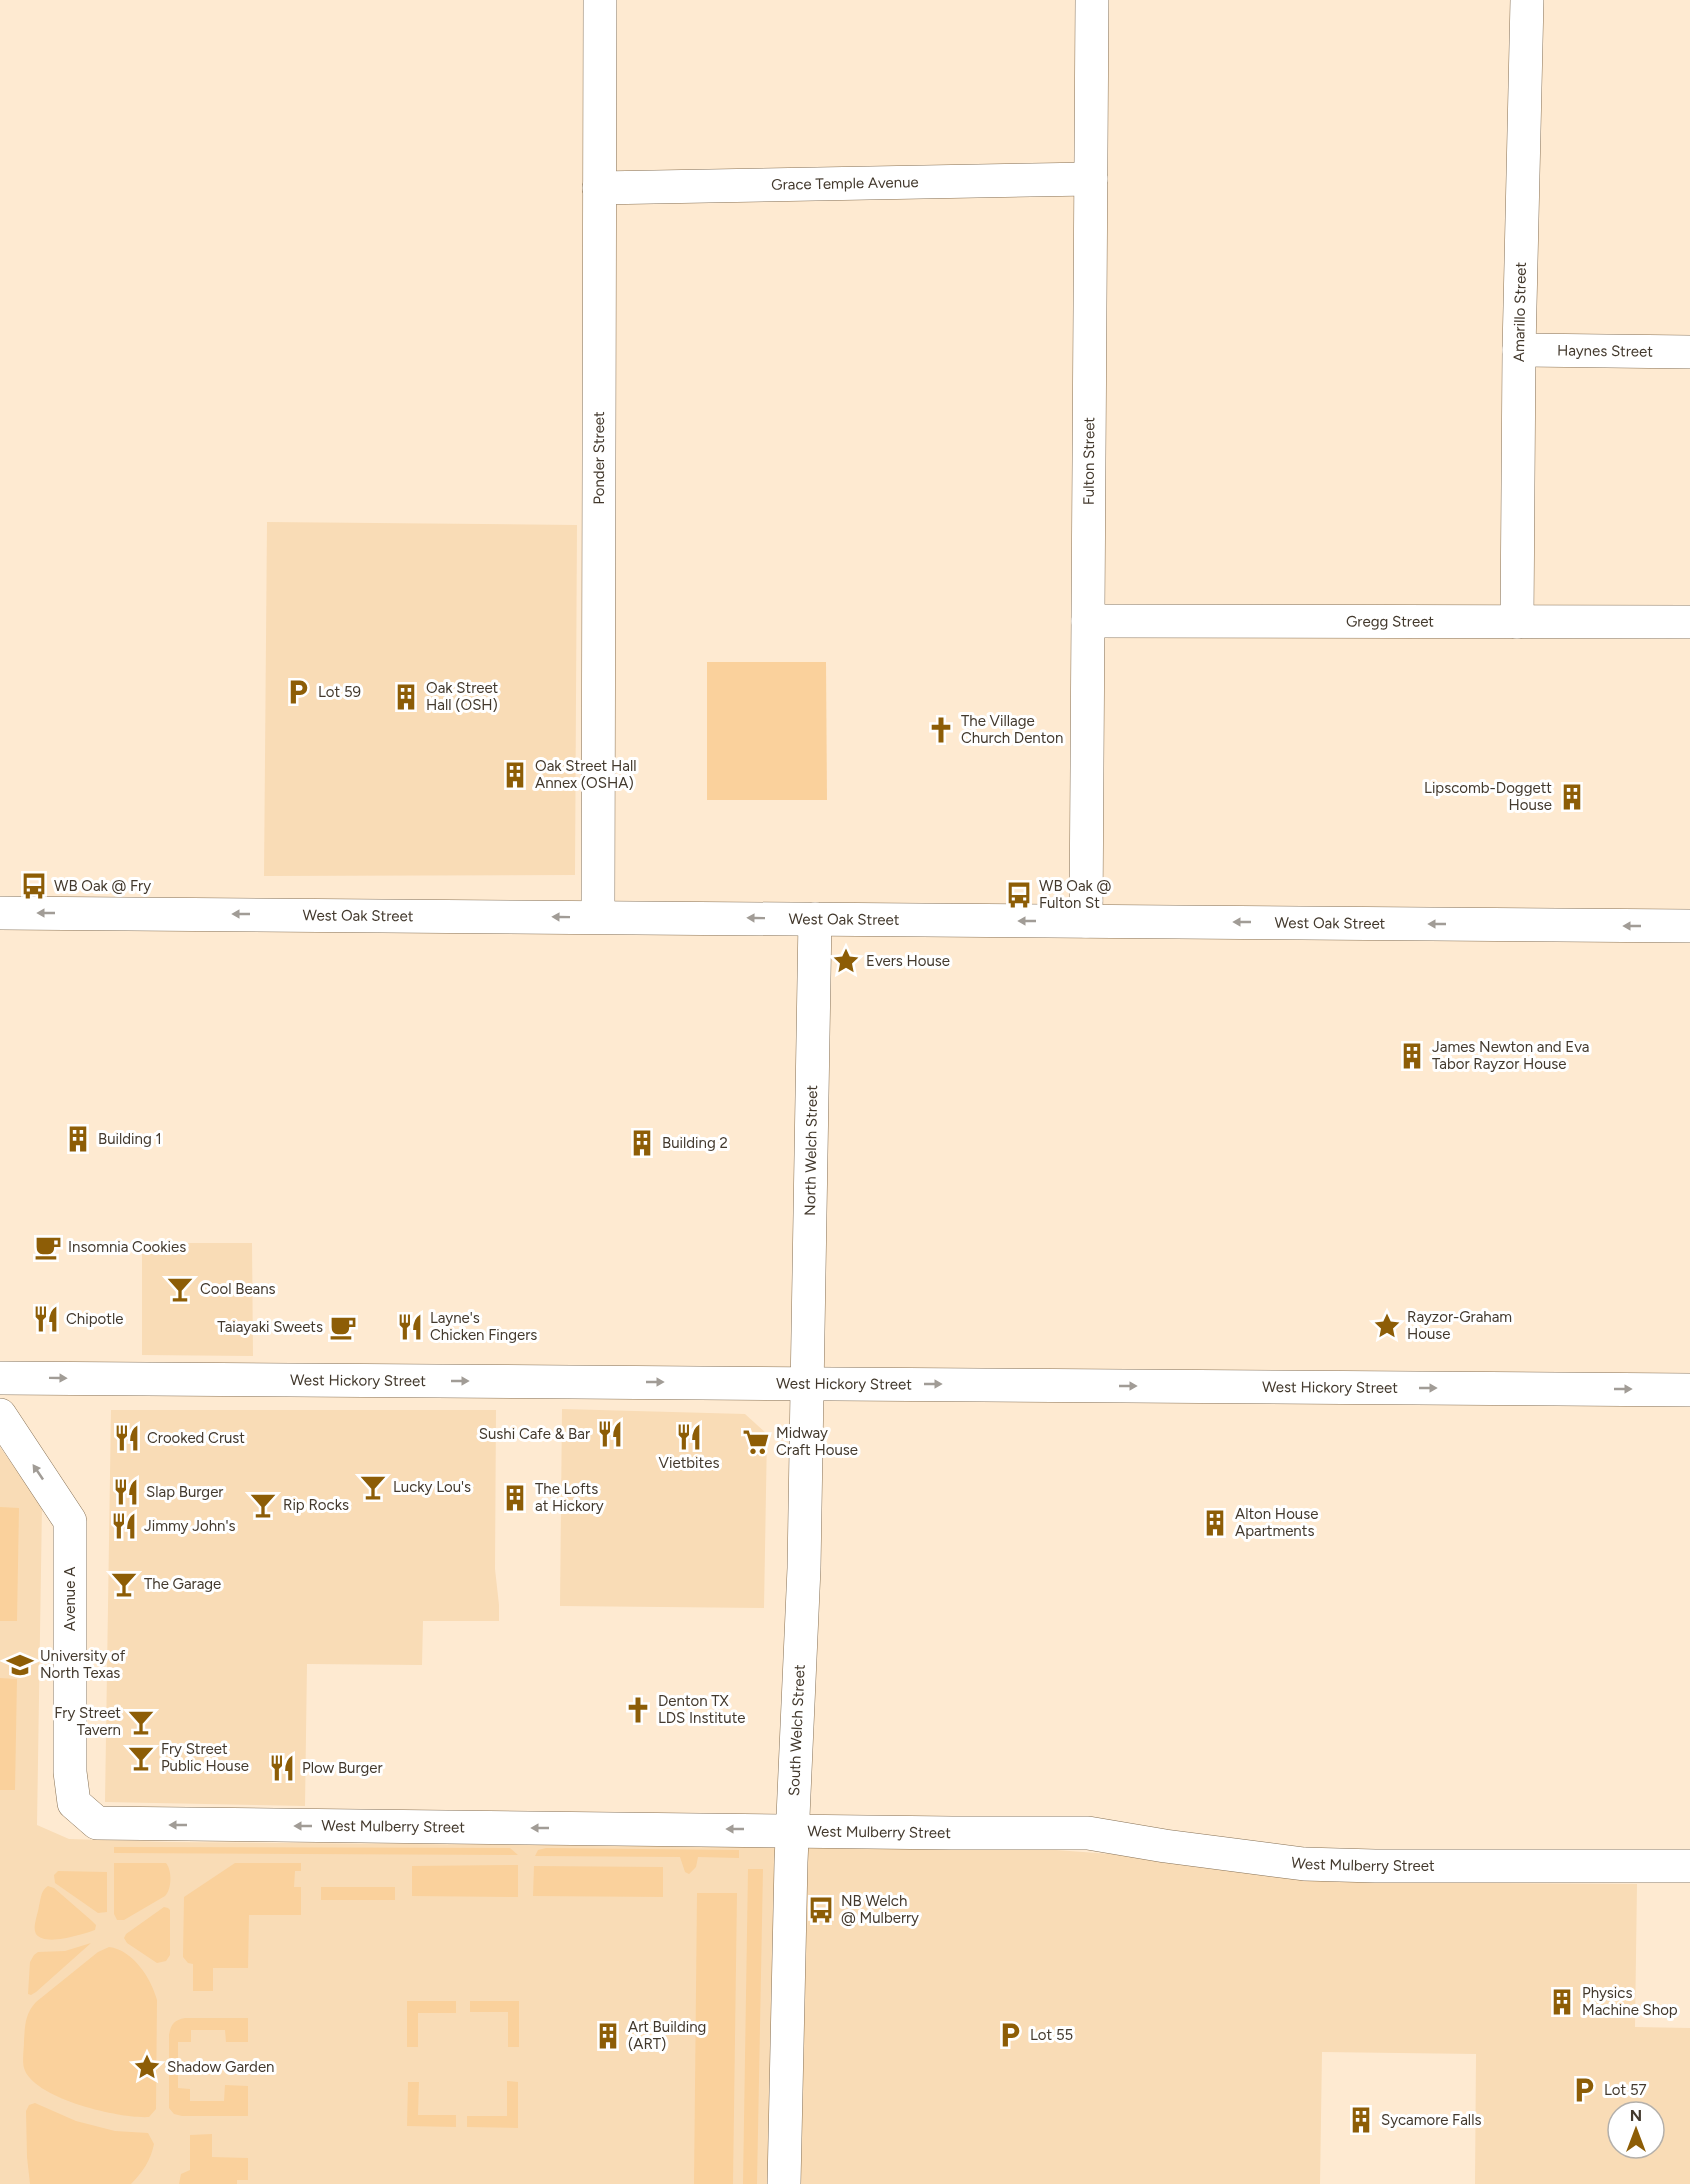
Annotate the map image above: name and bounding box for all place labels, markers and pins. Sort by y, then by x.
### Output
parking icon: Lot 59 [283,677,313,707]
place label: Oak Street Hall (OSH) [426,679,499,714]
building icon: Oak Street Hall (OSH) [391,682,421,712]
place label: Lot 59 [318,683,361,701]
place label: The Village Church Denton [961,712,1063,747]
church icon: The Village Church Denton [926,715,956,745]
place label: Oak Street Hall Annex (OSHA) [535,757,637,792]
building icon: Oak Street Hall Annex (OSHA) [500,760,530,790]
place label: Lipscomb-Doggett House [1424,779,1552,814]
building icon: Lipscomb-Doggett House [1557,782,1587,812]
bus stop icon: WB Oak @ Fry [19,871,49,901]
place label: WB Oak @ Fry [54,877,151,895]
place label: WB Oak @ Fulton St [1039,877,1112,912]
bus stop icon: WB Oak @ Fulton St [1004,880,1034,910]
place icon: Evers House [831,946,861,976]
place label: Evers House [866,952,950,970]
place label: James Newton and Eva Tabor Rayzor House [1432,1038,1589,1073]
building icon: James Newton and Eva Tabor Rayzor House [1397,1041,1427,1071]
building icon: Building 1 [63,1124,93,1154]
building icon: Building 2 [627,1128,657,1158]
place label: Building 1 [98,1130,162,1148]
place label: Building 2 [662,1134,728,1152]
cafe icon: Insomnia Cookies [33,1232,63,1262]
place label: Insomnia Cookies [68,1238,186,1256]
bar icon: Cool Beans [165,1274,195,1304]
place label: Cool Beans [200,1280,276,1298]
restaurant icon: Chipotle [31,1304,61,1334]
place label: Rayzor-Graham House [1407,1308,1512,1343]
place label: Layne's Chicken Fingers [430,1309,537,1344]
place label: Chipotle [66,1310,123,1328]
place icon: Rayzor-Graham House [1372,1311,1402,1341]
cafe icon: Taiayaki Sweets [328,1312,358,1342]
restaurant icon: Layne's Chicken Fingers [395,1312,425,1342]
place label: Taiayaki Sweets [217,1318,323,1336]
restaurant icon: Sushi Cafe & Bar [595,1419,625,1449]
restaurant icon: Vietbites [674,1422,704,1452]
restaurant icon: Crooked Crust [112,1423,142,1453]
place label: Midway Craft House [776,1424,858,1459]
place label: Sushi Cafe & Bar [479,1425,590,1443]
supermarket icon: Midway Craft House [741,1427,771,1457]
place label: Crooked Crust [147,1429,245,1447]
place label: Vietbites [659,1454,719,1472]
bar icon: Lucky Lou's [358,1472,388,1502]
restaurant icon: Slap Burger [111,1477,141,1507]
place label: Lucky Lou's [393,1478,471,1496]
place label: The Lofts at Hickory [535,1480,604,1515]
place label: Slap Burger [146,1483,223,1501]
building icon: The Lofts at Hickory [500,1483,530,1513]
bar icon: Rip Rocks [248,1490,278,1520]
place label: Rip Rocks [283,1496,349,1514]
place label: Alton House Apartments [1235,1505,1318,1540]
building icon: Alton House Apartments [1200,1508,1230,1538]
restaurant icon: Jimmy John's [109,1511,139,1541]
place label: Jimmy John's [144,1517,235,1535]
bar icon: The Garage [109,1569,139,1599]
place label: The Garage [144,1575,221,1593]
place label: University of North Texas [40,1647,126,1682]
school or university icon: University of North Texas [5,1650,35,1680]
place label: Denton TX LDS Institute [658,1692,745,1727]
church icon: Denton TX LDS Institute [623,1695,653,1725]
place label: Fry Street Tavern [54,1704,121,1739]
bar icon: Fry Street Tavern [126,1707,156,1737]
place label: Fry Street Public House [161,1740,249,1775]
bar icon: Fry Street Public House [126,1743,156,1773]
restaurant icon: Plow Burger [267,1753,297,1783]
place label: Plow Burger [302,1759,383,1777]
place label: NB Welch @ Mulberry [841,1892,919,1927]
bus stop icon: NB Welch @ Mulberry [806,1895,836,1925]
place label: Physics Machine Shop [1582,1984,1678,2019]
building icon: Physics Machine Shop [1547,1987,1577,2017]
place label: Art Building (ART) [628,2018,706,2053]
parking icon: Lot 55 [995,2020,1025,2050]
building icon: Art Building (ART) [593,2021,623,2051]
place label: Lot 55 [1030,2026,1073,2044]
place icon: Shadow Garden [132,2052,162,2082]
place label: Shadow Garden [167,2058,274,2076]
parking icon: Lot 57 [1569,2075,1599,2105]
place label: Lot 57 [1604,2081,1647,2099]
building icon: Sycamore Falls [1346,2105,1376,2135]
place label: Sycamore Falls [1381,2111,1481,2129]

